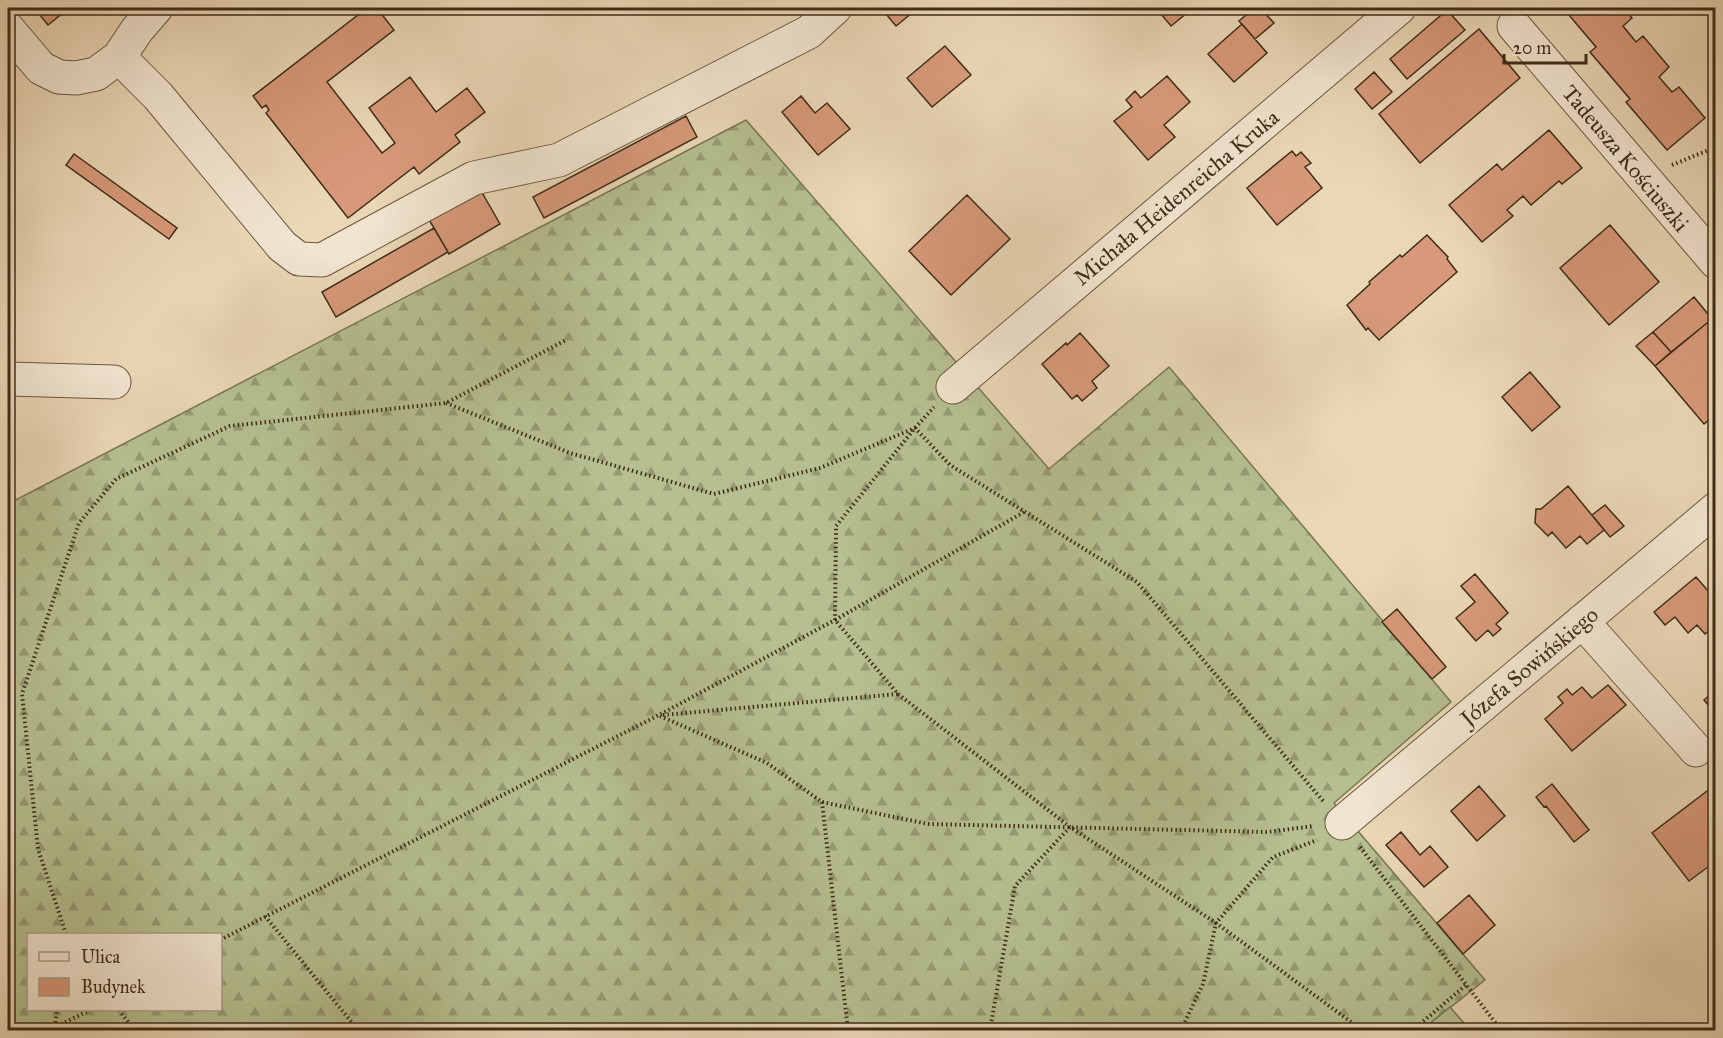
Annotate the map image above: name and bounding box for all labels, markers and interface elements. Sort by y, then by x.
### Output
scale bar [1504,27,1586,65]
text: 20 m [1513,37,1551,59]
street label: Tadeusza Kościuszki [1556,79,1695,237]
street label: Michała Heidenreicha Kruka [1068,103,1285,291]
street label: Józefa Sowińskiego [1453,601,1604,733]
legend [27,933,222,1011]
text: Ulica [81,946,121,968]
text: Budynek [81,976,146,998]

